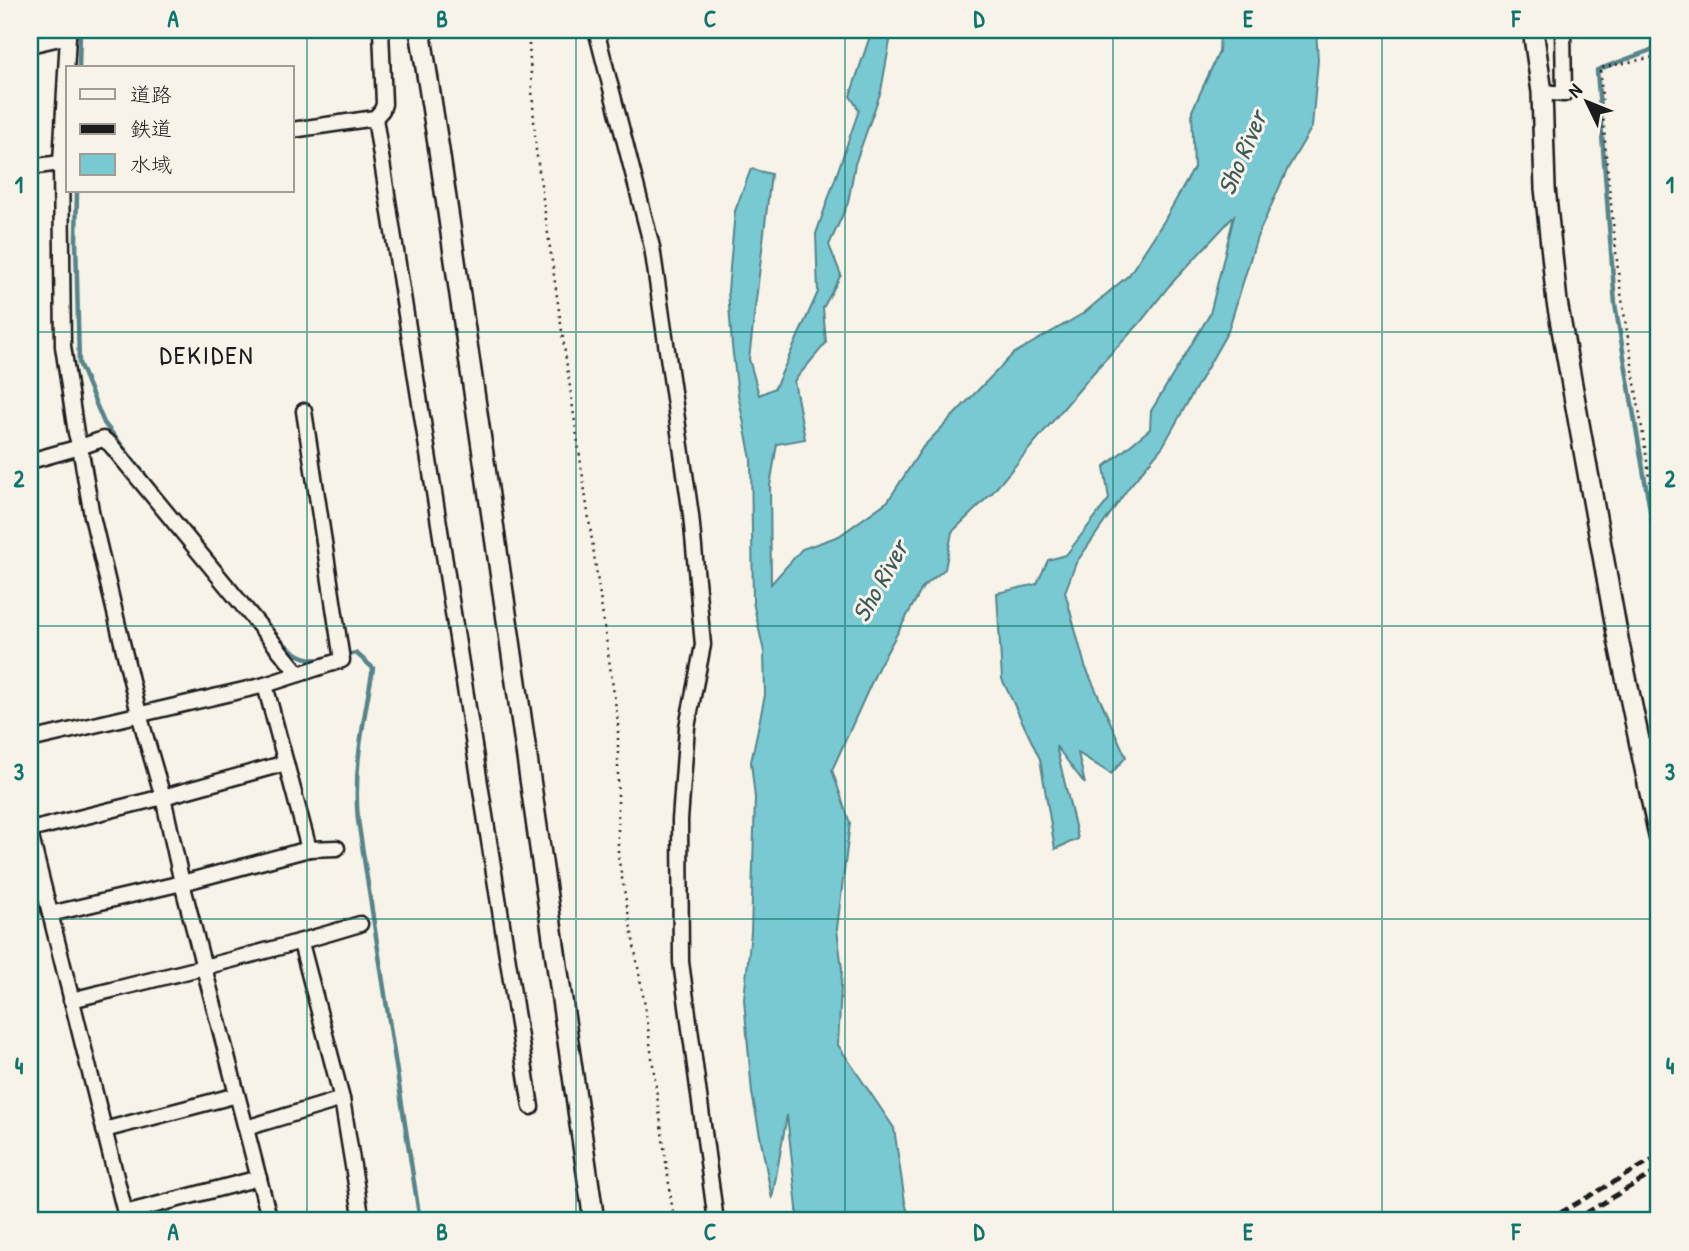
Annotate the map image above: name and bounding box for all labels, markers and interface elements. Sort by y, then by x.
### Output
text: A [167,3,179,34]
text: B [436,3,448,34]
text: C [704,3,716,34]
text: D [974,3,986,34]
text: E [1243,3,1254,34]
text: F [1511,3,1522,34]
legend [66,66,294,192]
north arrow [1552,66,1622,136]
text: N [1562,78,1588,103]
text: 道路 [130,80,172,109]
water label: Sho River [1208,103,1276,200]
text: 鉄道 [130,114,172,143]
text: 水域 [130,150,172,179]
text: 1 [15,169,23,200]
text: 1 [1666,169,1674,200]
district label: DEKIDEN [159,337,255,372]
text: 2 [14,463,25,494]
text: 2 [1665,463,1676,494]
water label: Sho River [843,531,918,628]
text: 3 [14,756,24,787]
text: 3 [1665,756,1675,787]
text: 4 [15,1050,24,1081]
text: 4 [1666,1050,1675,1081]
text: A [167,1216,179,1247]
text: B [436,1216,448,1247]
text: C [704,1216,716,1247]
text: D [974,1216,986,1247]
text: E [1243,1216,1254,1247]
text: F [1511,1216,1522,1247]

